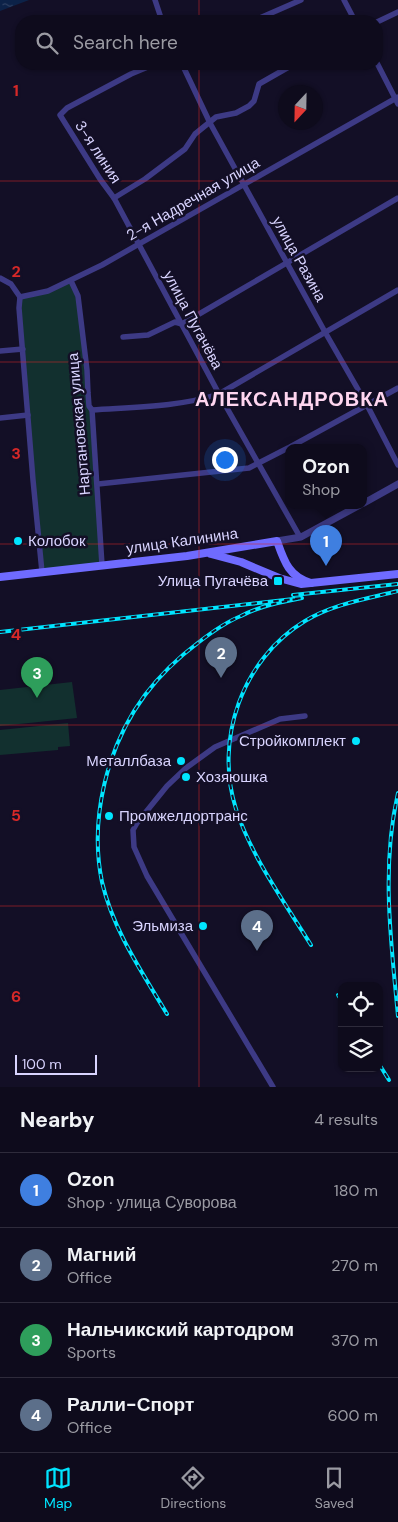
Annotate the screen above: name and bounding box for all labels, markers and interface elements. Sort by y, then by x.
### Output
search box [15,15,383,70]
icon: search [33,29,61,57]
text: Search here [73,30,178,55]
text: 1 [13,80,19,101]
north arrow [278,85,323,130]
street label: 3-я линия [70,117,126,187]
street label: 2-я Надречная улица [123,152,264,245]
street label: улица Разина [267,213,331,306]
text: 2 [11,261,21,282]
street label: улица Пугачёва [159,267,228,373]
street label: Нартановская улица [63,351,95,496]
district label: АЛЕКСАНДРОВКА [195,386,389,412]
text: 3 [11,443,21,464]
popup [285,444,367,509]
your location [212,447,238,473]
text: Ozon [302,454,350,479]
text: Shop [302,479,340,500]
street label: улица Калинина [125,523,240,559]
pin: 1 [310,525,342,566]
place label: Колобок [28,531,86,551]
marker: Колобок [12,535,24,547]
place label: Улица Пугачёва [158,571,269,591]
marker: Улица Пугачёва [272,575,284,587]
text: 4 [11,624,21,645]
pin: 2 [205,637,237,678]
pin: 3 [21,657,53,698]
place label: Стройкомплект [239,731,346,751]
marker: Стройкомплект [350,735,362,747]
place label: Металлбаза [86,751,172,771]
marker: Металлбаза [175,755,187,767]
place label: Хозяюшка [196,767,268,787]
marker: Хозяюшка [180,771,192,783]
text: 5 [11,805,21,826]
place label: Промжелдортранс [119,806,248,826]
marker: Промжелдортранс [103,810,115,822]
pin: 4 [241,910,273,951]
place label: Эльмиза [132,916,194,936]
marker: Эльмиза [197,920,209,932]
map controls [338,982,383,1072]
button: locate [338,982,383,1027]
text: 6 [11,986,21,1007]
button: layers [338,1027,383,1072]
scale bar [15,1052,98,1075]
text: 100 m [22,1055,62,1073]
text: Nearby [20,1106,94,1134]
text: 4 results [314,1109,378,1130]
text: Ozon [67,1167,115,1192]
text: 1 [33,1180,39,1201]
text: 180 m [334,1180,378,1201]
text: Shop · улица Суворова [67,1192,237,1213]
text: Магний [67,1242,136,1267]
text: 2 [31,1255,41,1276]
text: 270 m [331,1255,378,1276]
text: Office [67,1267,112,1288]
text: Нальчикский картодром [67,1317,294,1342]
text: 3 [31,1330,41,1351]
text: 370 m [331,1330,378,1351]
text: Sports [67,1342,116,1363]
text: Ралли-Спорт [67,1392,194,1417]
text: 4 [31,1405,41,1426]
text: 600 m [328,1405,378,1426]
text: Office [67,1417,112,1438]
tab: Map [44,1464,72,1512]
tab: Directions [161,1464,226,1512]
tab: Saved [315,1464,354,1512]

